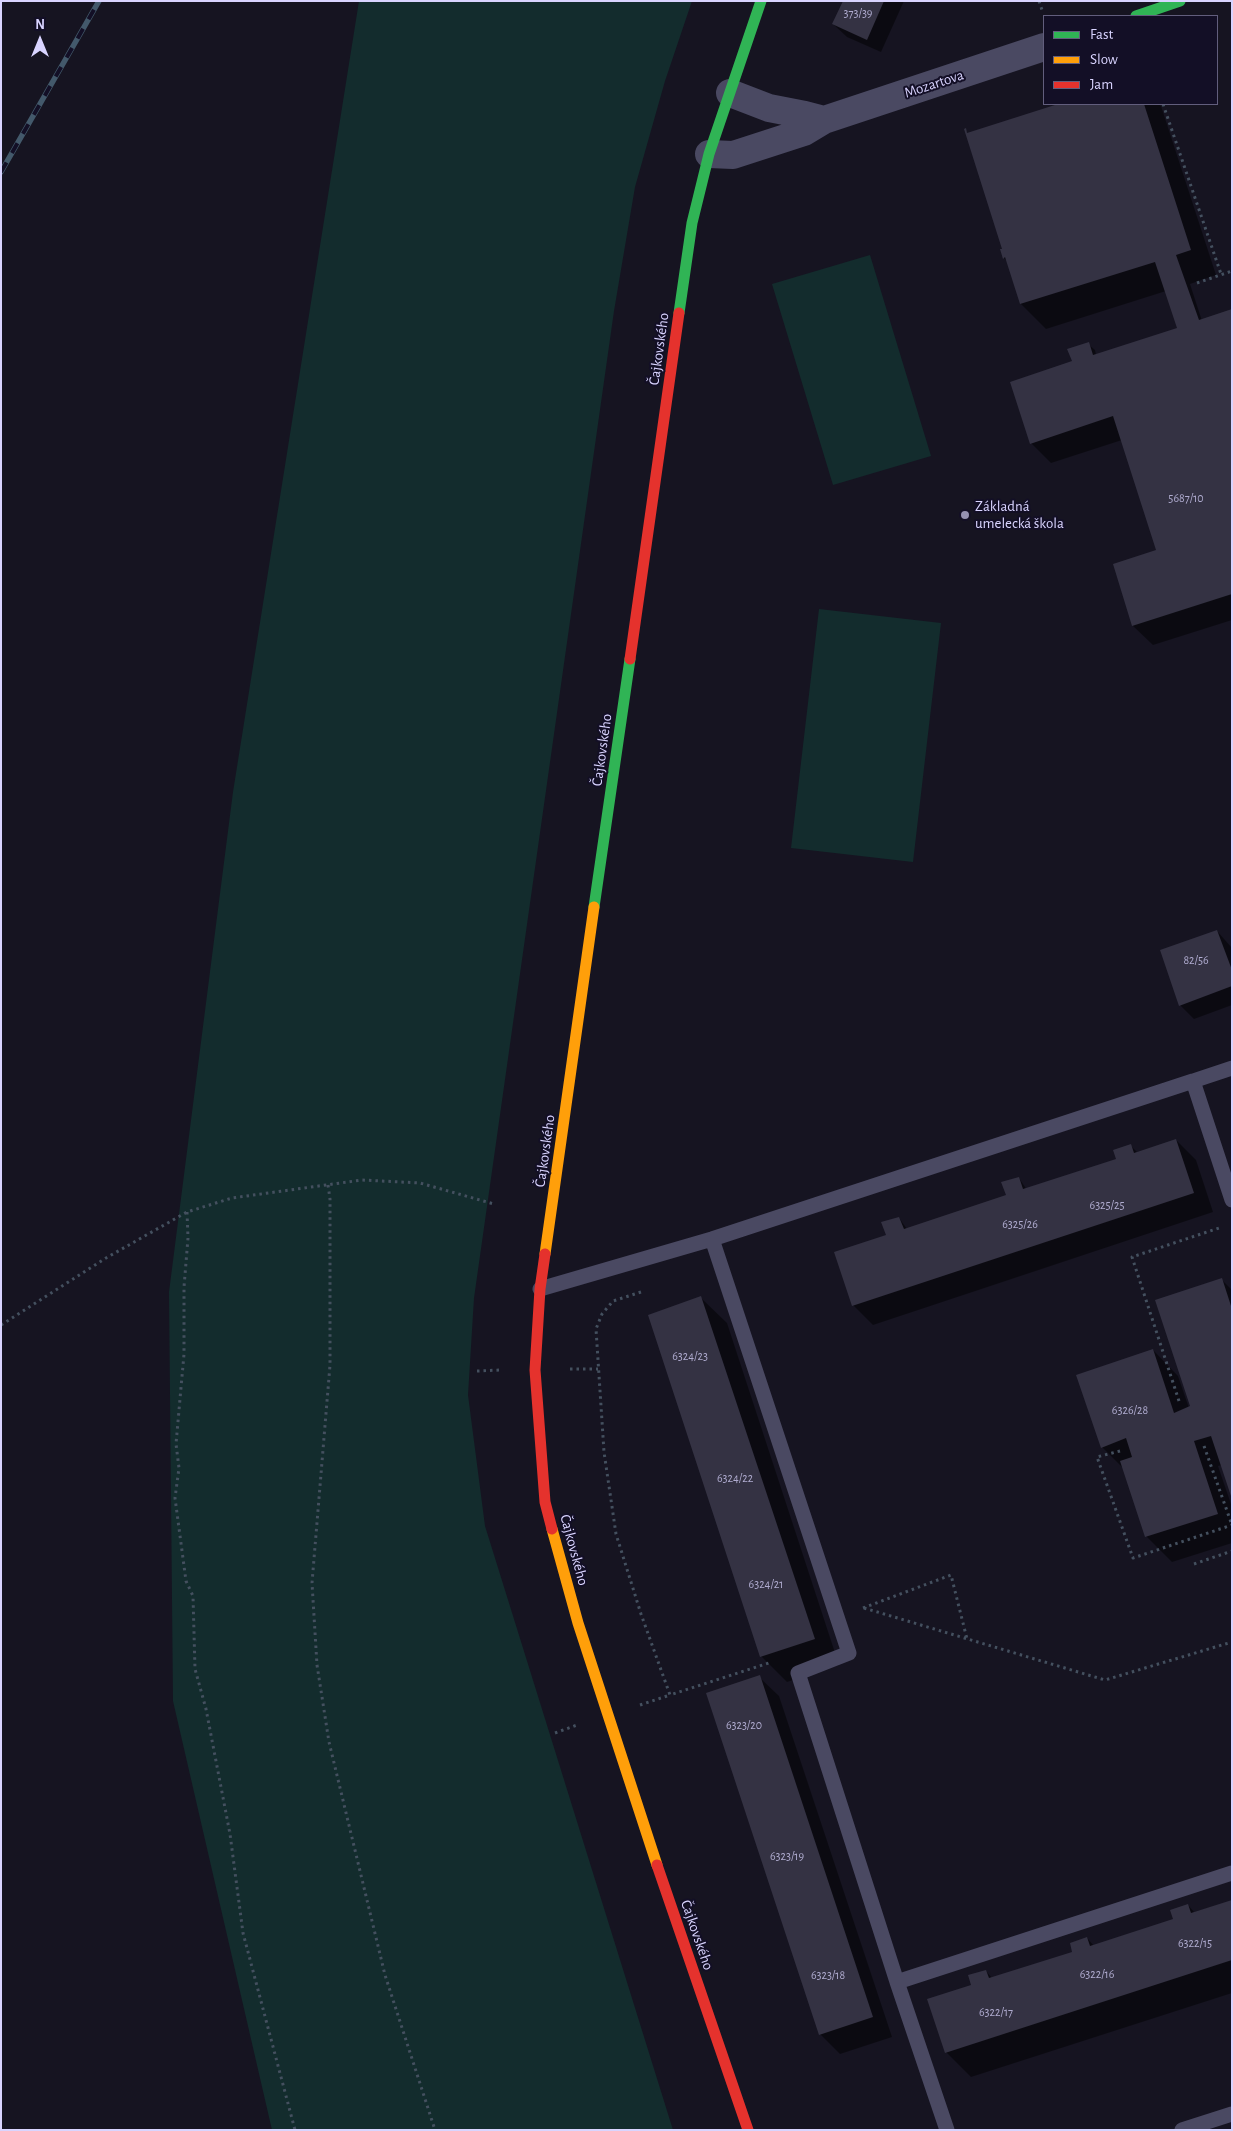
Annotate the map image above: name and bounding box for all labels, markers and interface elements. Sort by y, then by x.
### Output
house number: 373/39 [844,6,872,20]
north arrow [15,15,65,65]
legend [1043,15,1218,105]
text: N [35,18,45,32]
text: Fast [1090,27,1113,42]
text: Slow [1090,52,1118,67]
street label: Mozartova [902,66,966,102]
text: Jam [1090,77,1113,92]
street label: Čajkovského [645,312,673,386]
house number: 5687/10 [1168,491,1204,505]
place label: Základná umelecká škola [975,497,1064,532]
marker: Základná umelecká škola [959,509,971,521]
street label: Čajkovského [588,713,616,787]
house number: 82/56 [1183,953,1209,967]
street label: Čajkovského [531,1114,559,1188]
house number: 6325/25 [1090,1198,1124,1212]
house number: 6325/26 [1002,1217,1038,1231]
house number: 6324/23 [672,1349,708,1363]
house number: 6326/28 [1112,1403,1148,1417]
house number: 6324/22 [717,1471,753,1485]
street label: Čajkovského [556,1512,592,1588]
house number: 6324/21 [749,1577,783,1591]
house number: 6323/20 [726,1718,762,1732]
house number: 6323/19 [770,1849,804,1863]
street label: Čajkovského [677,1898,717,1972]
house number: 6322/15 [1178,1936,1212,1950]
house number: 6322/16 [1080,1967,1114,1981]
house number: 6323/18 [811,1968,845,1982]
house number: 6322/17 [979,2005,1013,2019]

